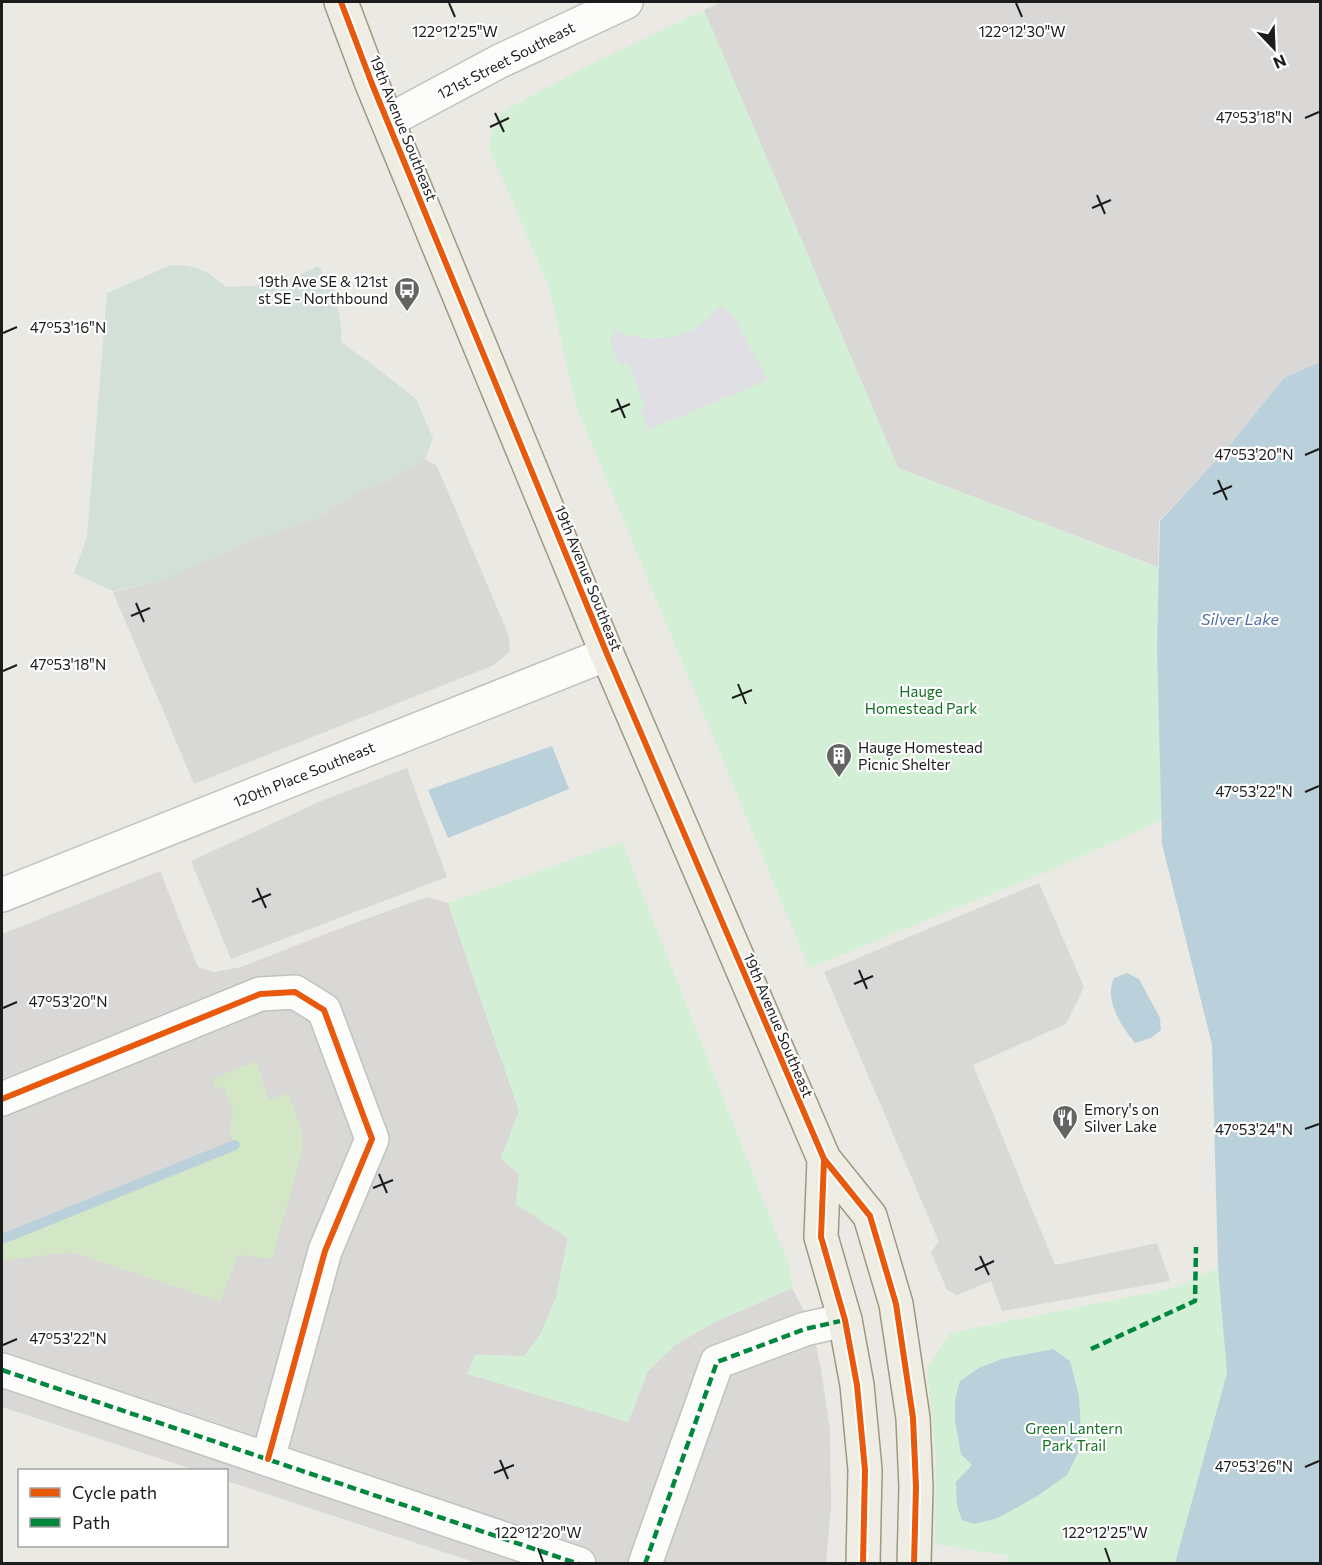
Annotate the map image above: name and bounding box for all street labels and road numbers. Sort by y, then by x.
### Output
street label: 121st Street Southeast [434,18,578,102]
street label: 19th Avenue Southeast [367,52,441,204]
street label: 19th Avenue Southeast [552,502,626,654]
street label: 120th Place Southeast [231,737,377,811]
street label: 19th Avenue Southeast [740,950,818,1100]

